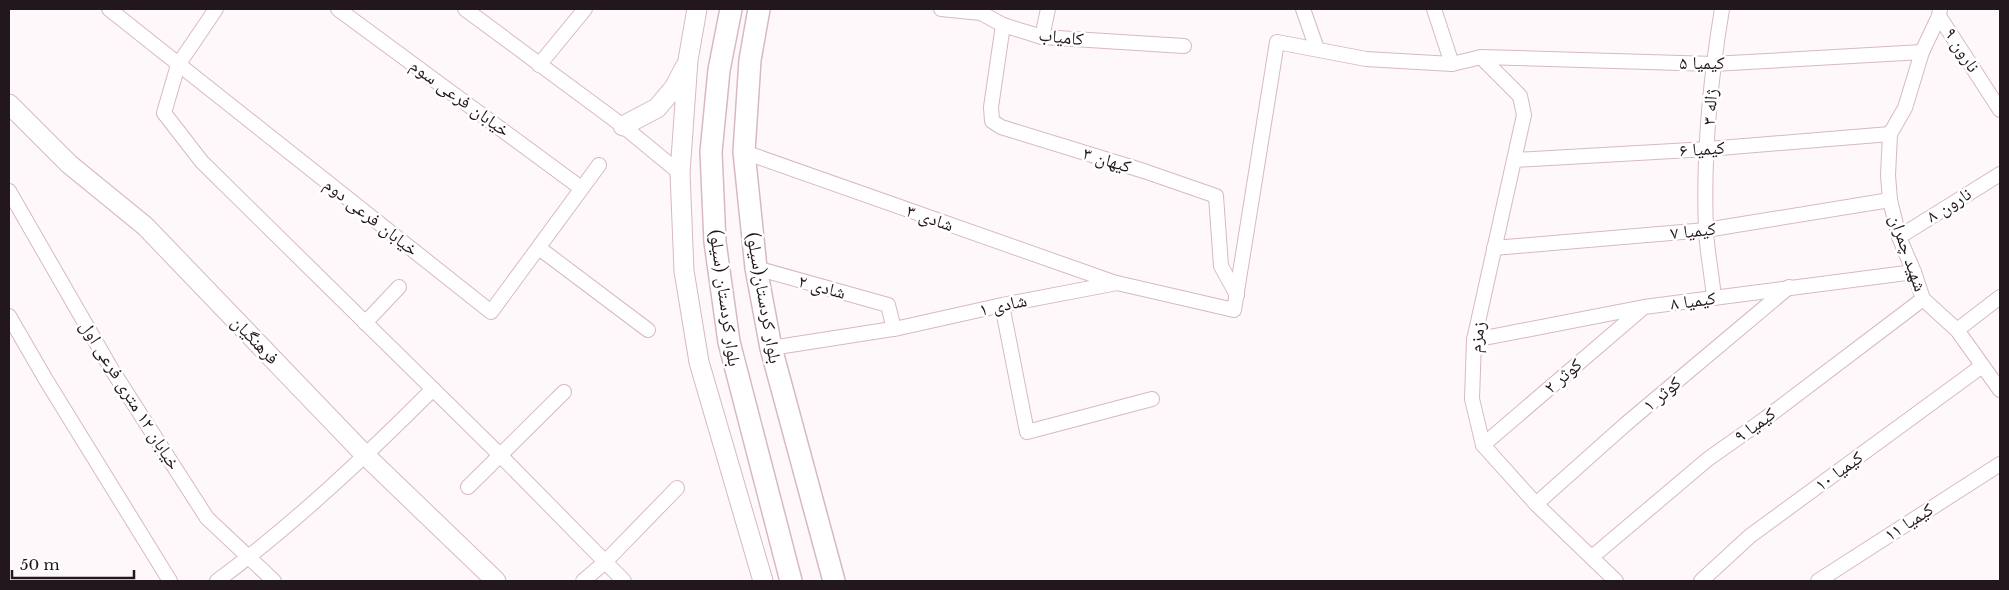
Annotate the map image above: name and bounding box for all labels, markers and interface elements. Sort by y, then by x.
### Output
street label: کامیاب [1037,24,1085,50]
street label: نارون ۹ [1940,24,1985,76]
street label: کیمیا ۵ [1679,52,1725,74]
street label: خیابان فرعی سوم [405,54,514,142]
street label: ژاله ۳ [1698,88,1722,126]
street label: کیمیا ۶ [1678,136,1726,162]
street label: کیهان ۳ [1080,142,1134,178]
street label: خیابان فرعی دوم [319,173,423,262]
street label: نارون ۸ [1923,183,1976,227]
street label: شادی ۳ [904,200,956,236]
street label: شهید چمران [1885,212,1931,294]
street label: کیمیا ۷ [1669,218,1717,244]
street label: بلوار کردستان (سیلو) [704,228,746,368]
street label: بلوار کردستان(سیلو) [742,231,786,365]
street label: شادی ۲ [796,270,848,304]
street label: کیمیا ۸ [1669,287,1718,315]
street label: شادی ۱ [977,289,1029,321]
street label: فرهنگیان [227,311,283,369]
street label: خیابان ۱۲ متری فرعی اول [75,316,185,474]
street label: زمزم [1464,320,1491,354]
street label: کوثر ۲ [1540,353,1587,398]
street label: کوثر ۱ [1639,372,1686,416]
street label: کیمیا ۹ [1730,402,1780,447]
street label: کیمیا ۱۰ [1811,446,1868,496]
street label: کیمیا ۱۱ [1880,498,1938,546]
scale bar [12,548,135,580]
text: 50 m [20,555,60,574]

